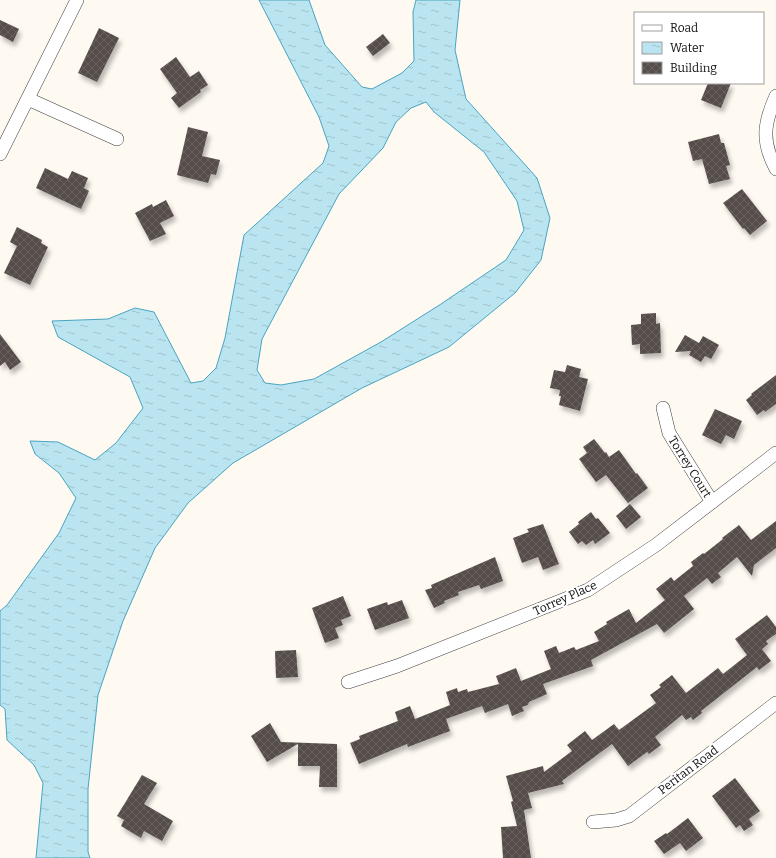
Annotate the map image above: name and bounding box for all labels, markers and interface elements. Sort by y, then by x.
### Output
legend [634,12,764,84]
text: Road [670,21,698,35]
text: Water [670,41,705,55]
text: Building [670,61,717,75]
street label: Torrey Court [666,434,715,501]
street label: Torrey Place [531,578,599,618]
street label: Peritan Road [655,743,721,797]

